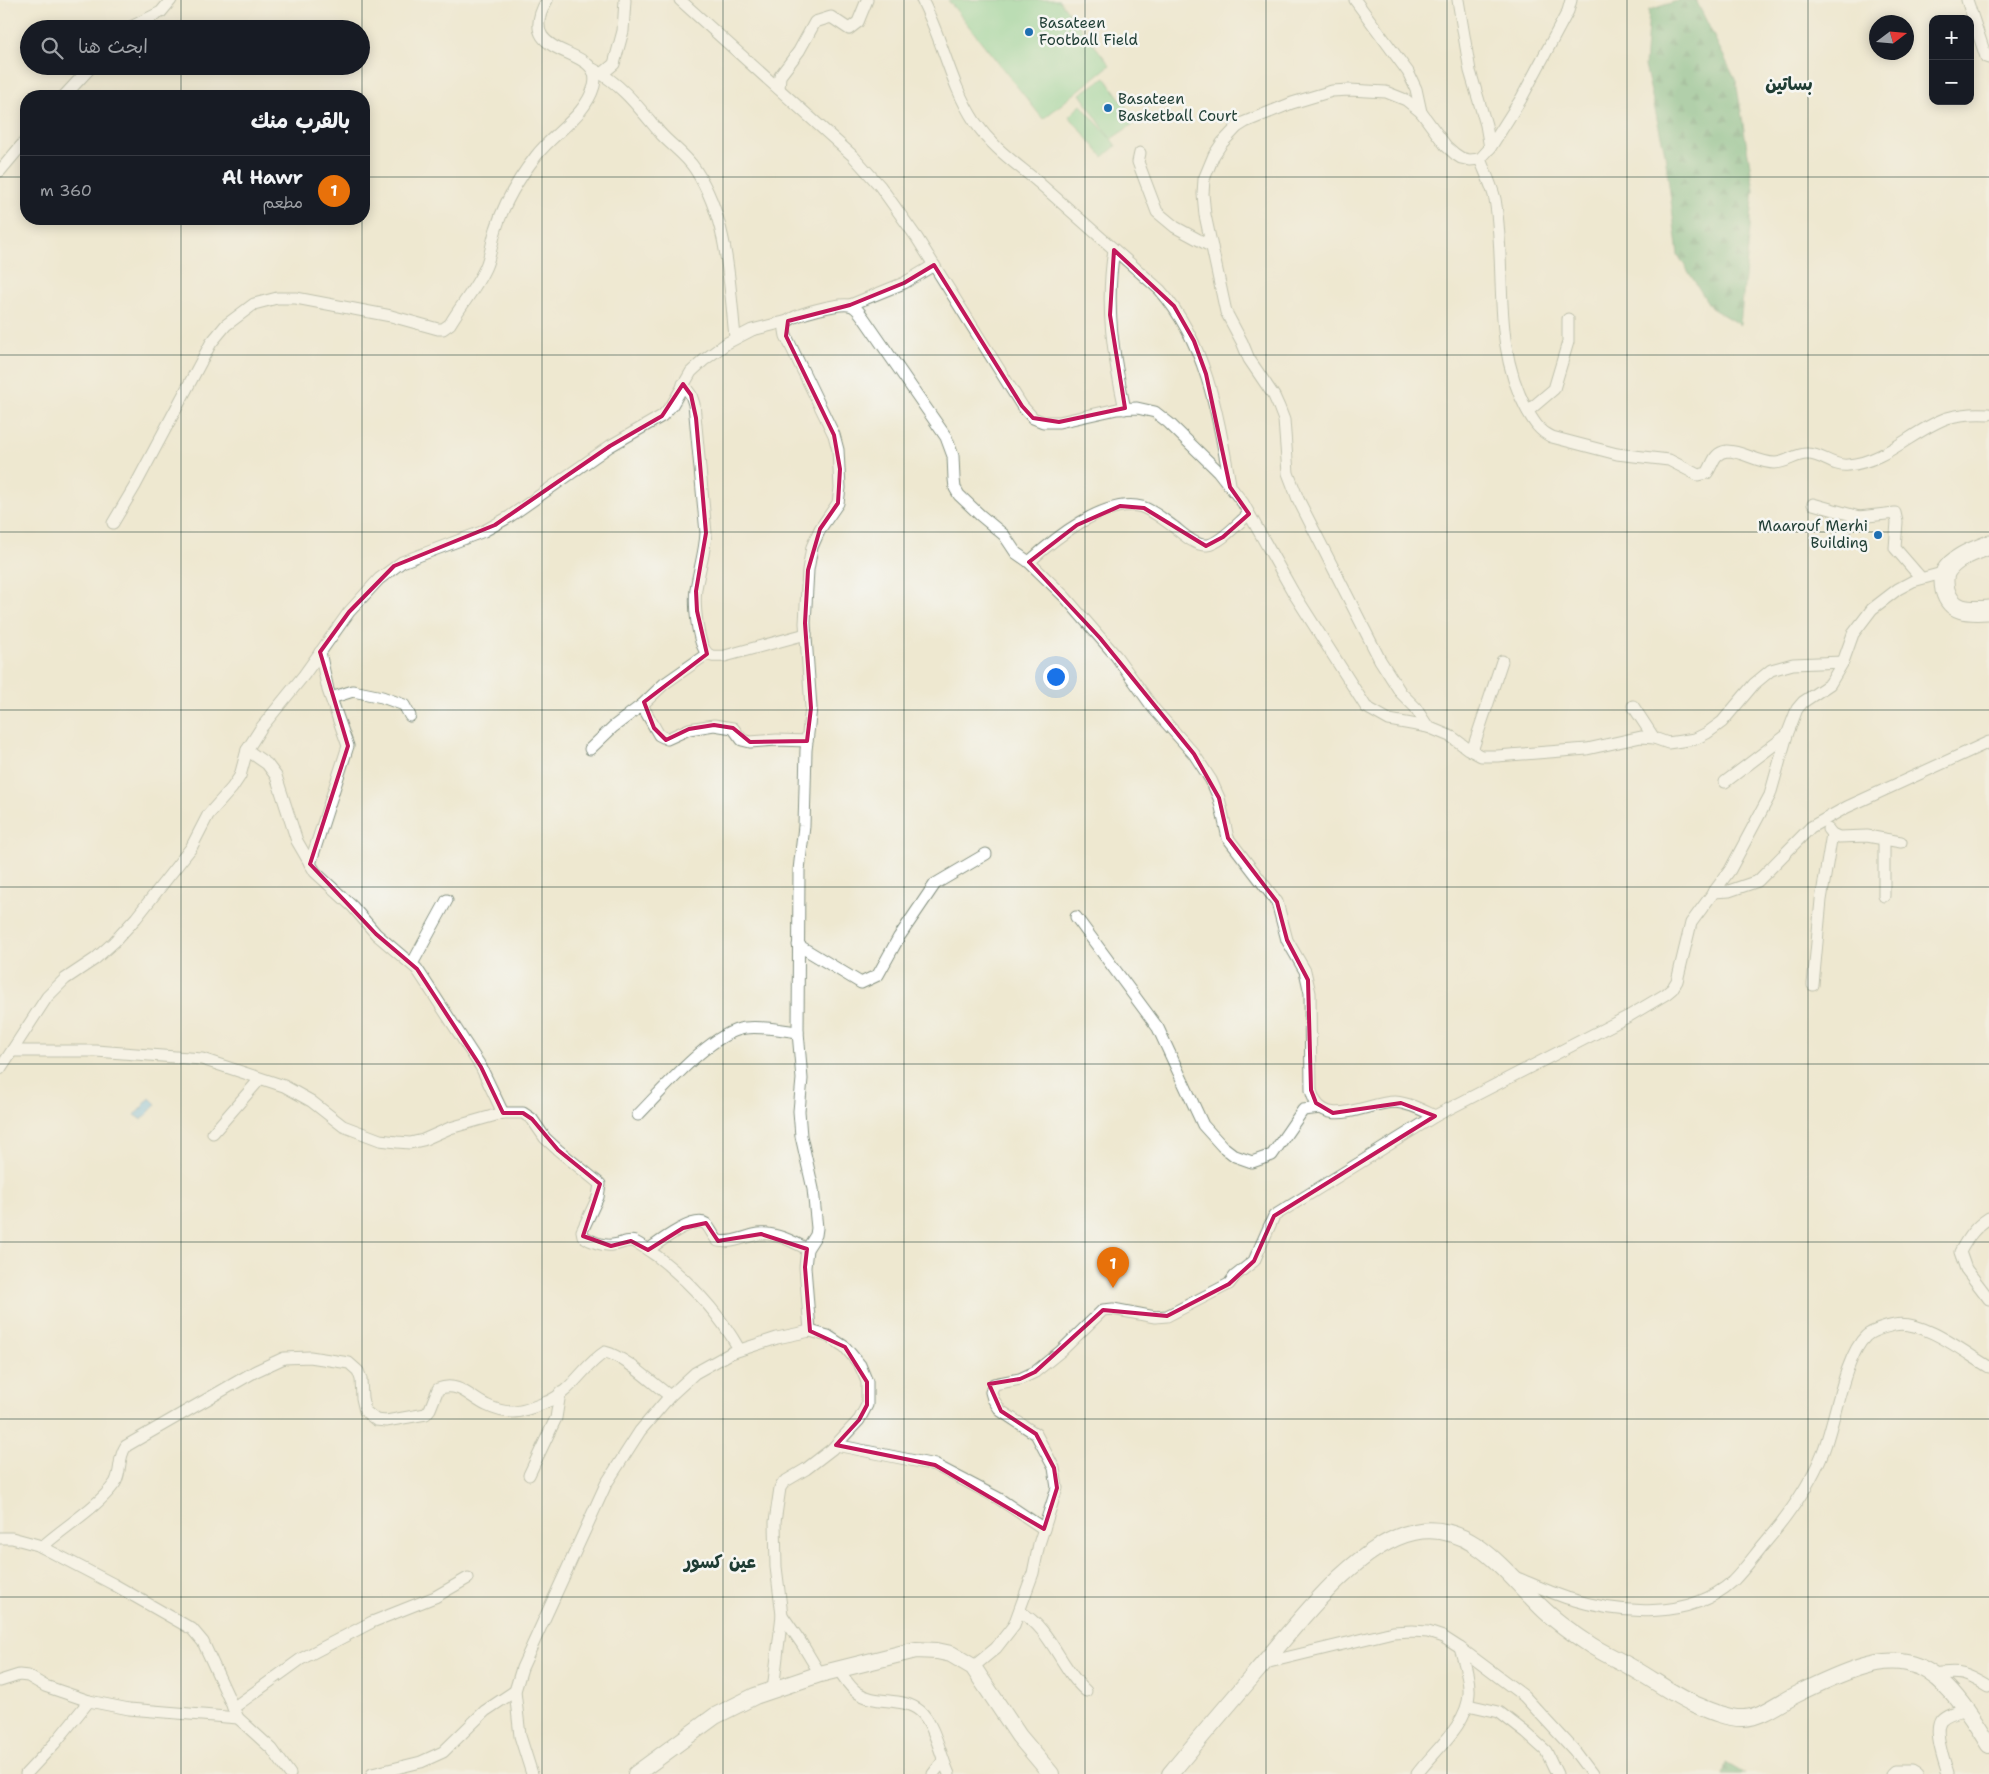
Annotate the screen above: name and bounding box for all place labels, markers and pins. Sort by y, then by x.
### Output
place label: Basateen Football Field [1039,13,1138,50]
marker: Basateen Football Field [1023,26,1035,38]
place label: Basateen Basketball Court [1118,89,1238,126]
marker: Basateen Basketball Court [1102,102,1114,114]
place label: Maarouf Merhi Building [1758,516,1868,553]
marker: Maarouf Merhi Building [1872,529,1884,541]
pin: 1 [1097,1247,1129,1288]

